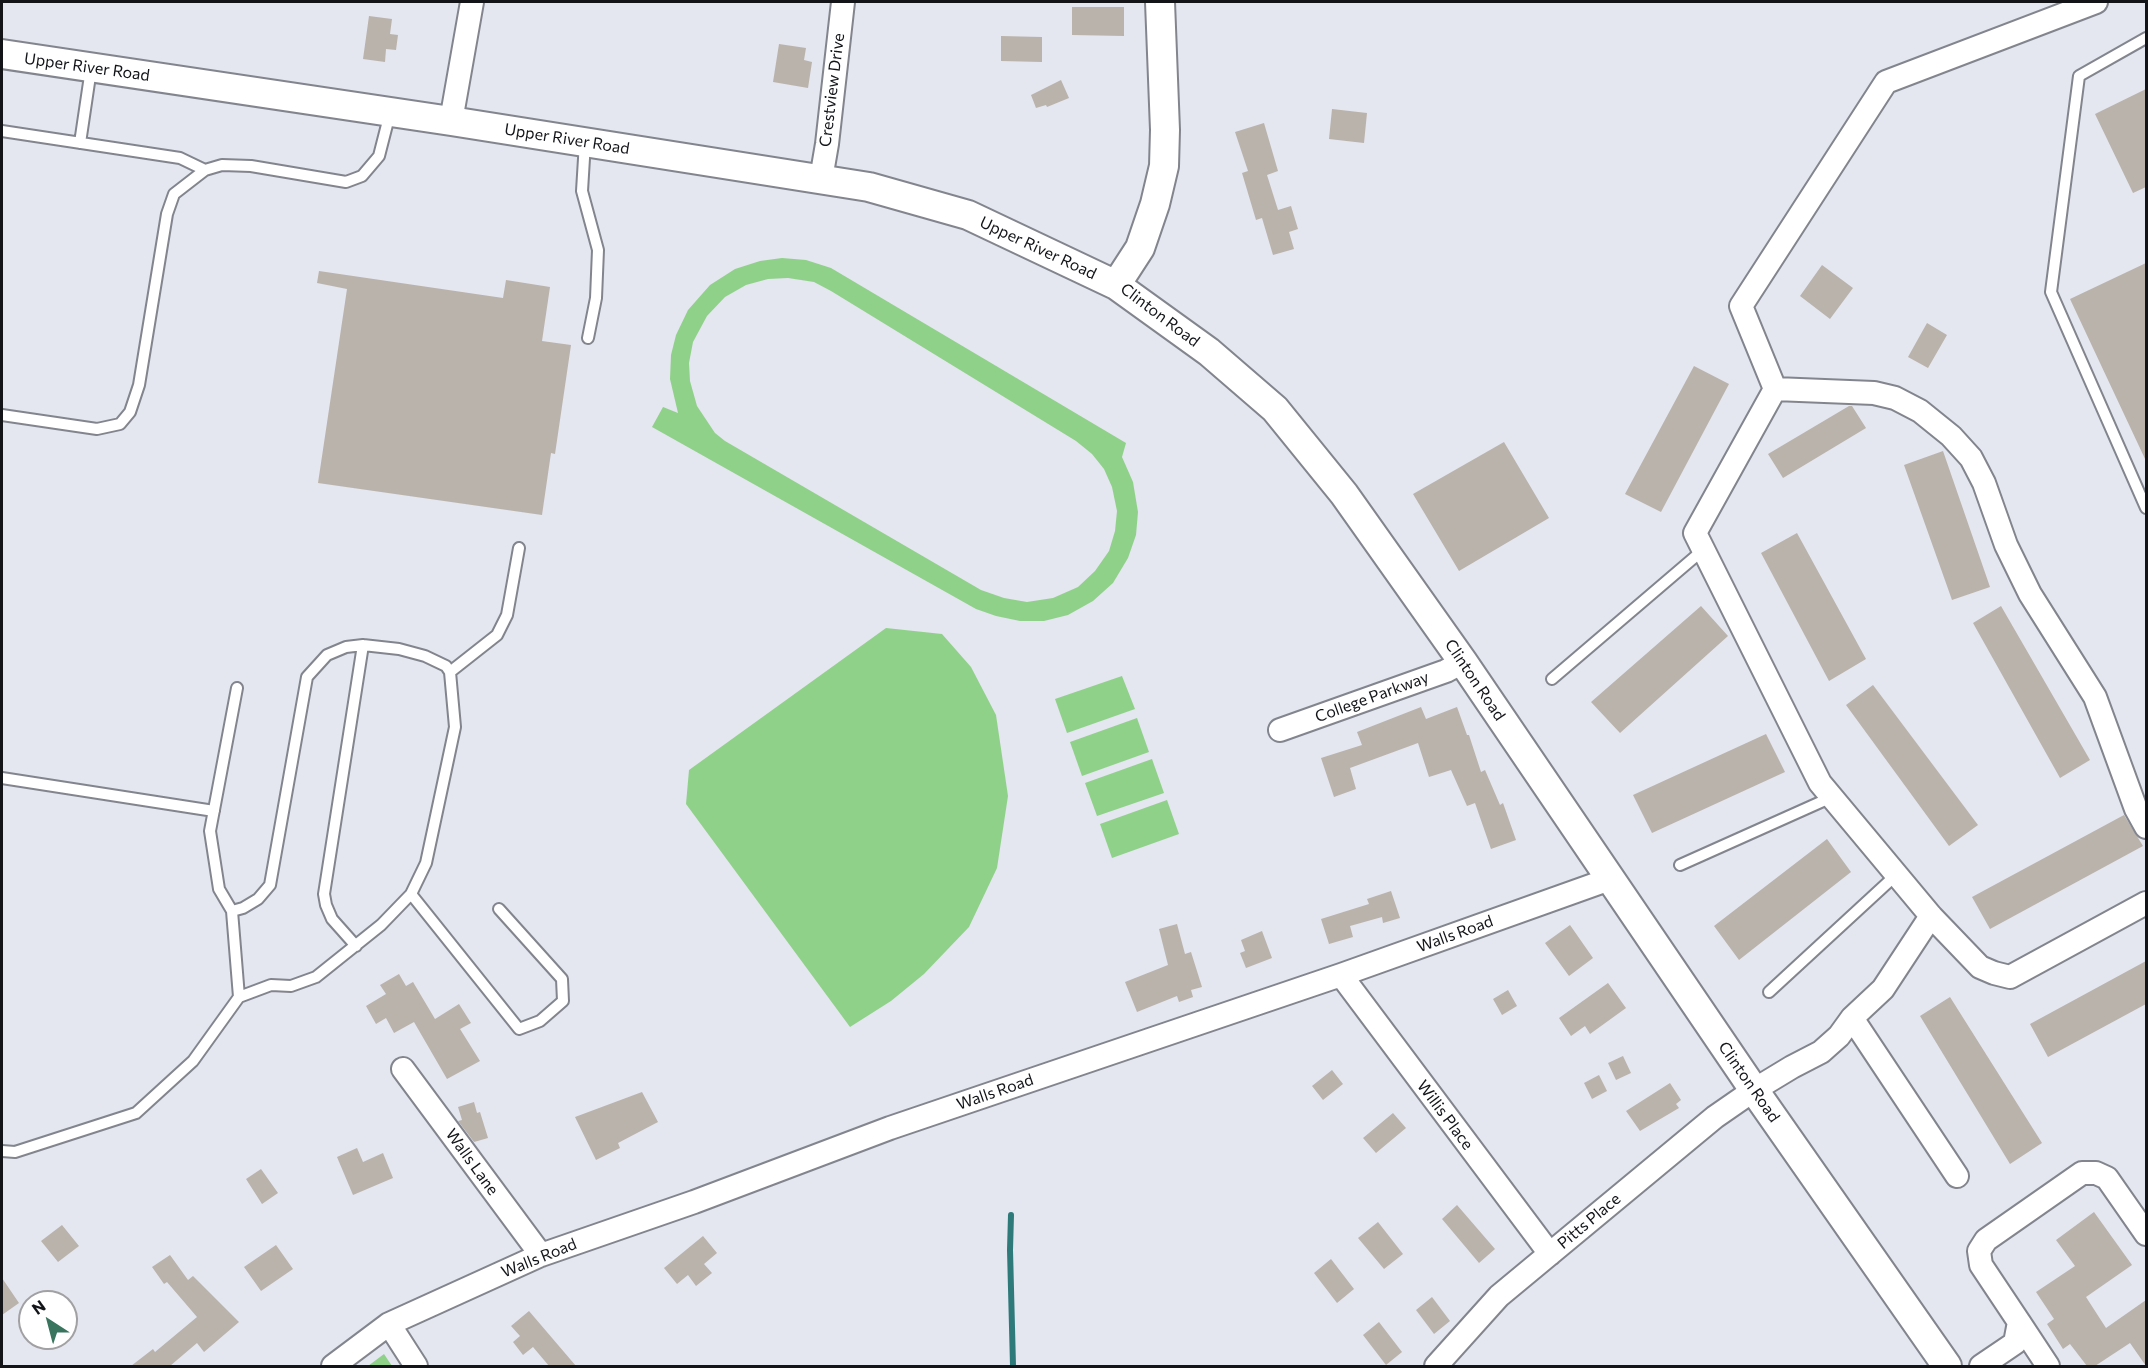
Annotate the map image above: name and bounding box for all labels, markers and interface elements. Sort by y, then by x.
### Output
street label: Crestview Drive [816,32,848,148]
street label: Upper River Road [23,49,151,85]
street label: Upper River Road [503,120,631,158]
street label: Upper River Road [977,213,1099,283]
street label: Clinton Road [1117,279,1203,351]
street label: Clinton Road [1441,636,1509,724]
street label: College Parkway [1312,668,1432,726]
street label: Walls Road [1414,911,1496,957]
street label: Clinton Road [1714,1038,1784,1126]
street label: Walls Road [954,1070,1036,1114]
street label: Willis Place [1413,1077,1477,1153]
street label: Walls Lane [441,1125,503,1199]
street label: Pitts Place [1554,1189,1624,1253]
street label: Walls Road [498,1234,580,1282]
north arrow [18,1290,78,1350]
text: N [28,1295,49,1318]

